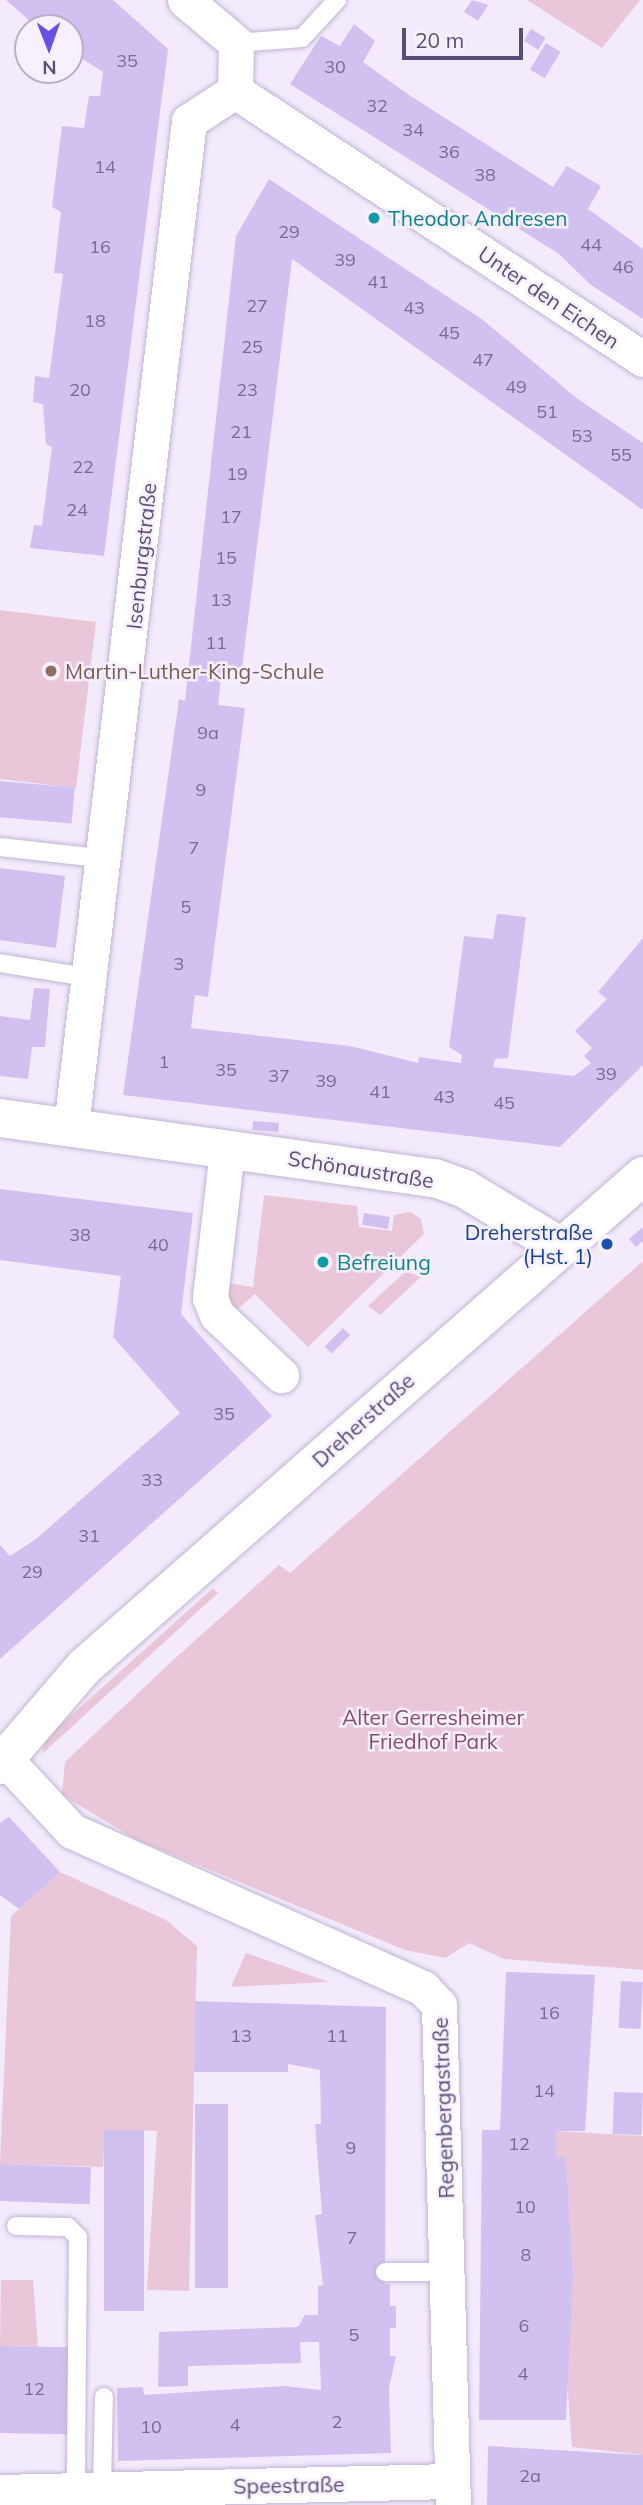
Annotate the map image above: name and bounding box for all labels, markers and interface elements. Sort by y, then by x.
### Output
north arrow [14,14,84,84]
scale bar [405,14,526,58]
text: 20 m [415,27,464,53]
house number: 35 [116,50,138,72]
text: N [42,56,57,80]
house number: 30 [324,56,346,78]
house number: 32 [366,95,388,117]
house number: 34 [402,119,424,141]
house number: 36 [438,141,460,163]
house number: 14 [94,156,116,178]
house number: 38 [474,164,496,186]
place label: Theodor Andresen [388,205,567,231]
marker: Theodor Andresen [366,210,382,226]
house number: 29 [278,221,300,243]
house number: 44 [580,234,602,256]
house number: 16 [89,236,111,258]
street label: Unter den Eichen [474,240,624,354]
house number: 39 [334,249,356,271]
house number: 46 [612,256,634,278]
house number: 41 [367,271,389,293]
house number: 27 [246,295,268,317]
house number: 43 [403,297,425,319]
house number: 18 [84,310,106,332]
house number: 45 [438,322,460,344]
house number: 25 [241,336,263,358]
house number: 47 [472,349,494,371]
house number: 49 [505,376,527,398]
house number: 20 [69,379,91,401]
house number: 23 [236,379,258,401]
house number: 51 [536,401,558,423]
house number: 21 [230,421,252,443]
house number: 53 [571,425,593,447]
house number: 55 [610,444,632,466]
house number: 22 [72,456,94,478]
house number: 19 [226,463,248,485]
street label: Isenburgstraße [121,482,161,630]
house number: 24 [66,499,88,521]
house number: 17 [220,506,242,528]
house number: 15 [215,547,237,569]
house number: 13 [210,589,232,611]
house number: 11 [205,632,227,654]
place label: Martin-Luther-King-Schule [65,658,324,684]
marker: Martin-Luther-King-Schule [43,663,59,679]
house number: 9a [197,722,219,744]
house number: 9 [196,779,206,801]
house number: 7 [189,837,199,859]
house number: 5 [181,896,191,918]
house number: 3 [174,953,184,975]
house number: 1 [159,1051,169,1073]
house number: 35 [215,1059,237,1081]
house number: 39 [595,1063,617,1085]
house number: 37 [268,1065,290,1087]
house number: 39 [315,1070,337,1092]
house number: 41 [369,1081,391,1103]
house number: 43 [433,1086,455,1108]
house number: 45 [493,1092,515,1114]
street label: Schönaustraße [286,1145,436,1193]
place label: Dreherstraße (Hst. 1) [465,1219,593,1269]
house number: 38 [69,1224,91,1246]
house number: 40 [147,1234,169,1256]
marker: Dreherstraße (Hst. 1) [599,1236,615,1252]
place label: Befreiung [337,1249,431,1275]
marker: Befreiung [315,1254,331,1270]
street label: Dreherstraße [307,1368,419,1472]
house number: 35 [213,1403,235,1425]
house number: 33 [141,1469,163,1491]
house number: 31 [78,1525,100,1547]
house number: 29 [21,1561,43,1583]
park label: Alter Gerresheimer Friedhof Park [342,1704,524,1754]
house number: 16 [538,2002,560,2024]
street label: Regenbergastraße [427,2017,459,2199]
house number: 13 [230,2025,252,2047]
house number: 11 [326,2025,348,2047]
house number: 14 [533,2080,555,2102]
house number: 12 [508,2133,530,2155]
house number: 9 [346,2137,356,2159]
house number: 10 [514,2196,536,2218]
house number: 7 [347,2227,357,2249]
house number: 8 [521,2244,531,2266]
house number: 6 [519,2315,529,2337]
house number: 5 [349,2324,359,2346]
house number: 4 [518,2363,528,2385]
house number: 12 [23,2378,45,2400]
house number: 2 [332,2411,342,2433]
house number: 4 [230,2414,240,2436]
house number: 10 [140,2416,162,2438]
house number: 2a [519,2465,541,2487]
street label: Speestraße [233,2471,345,2499]

